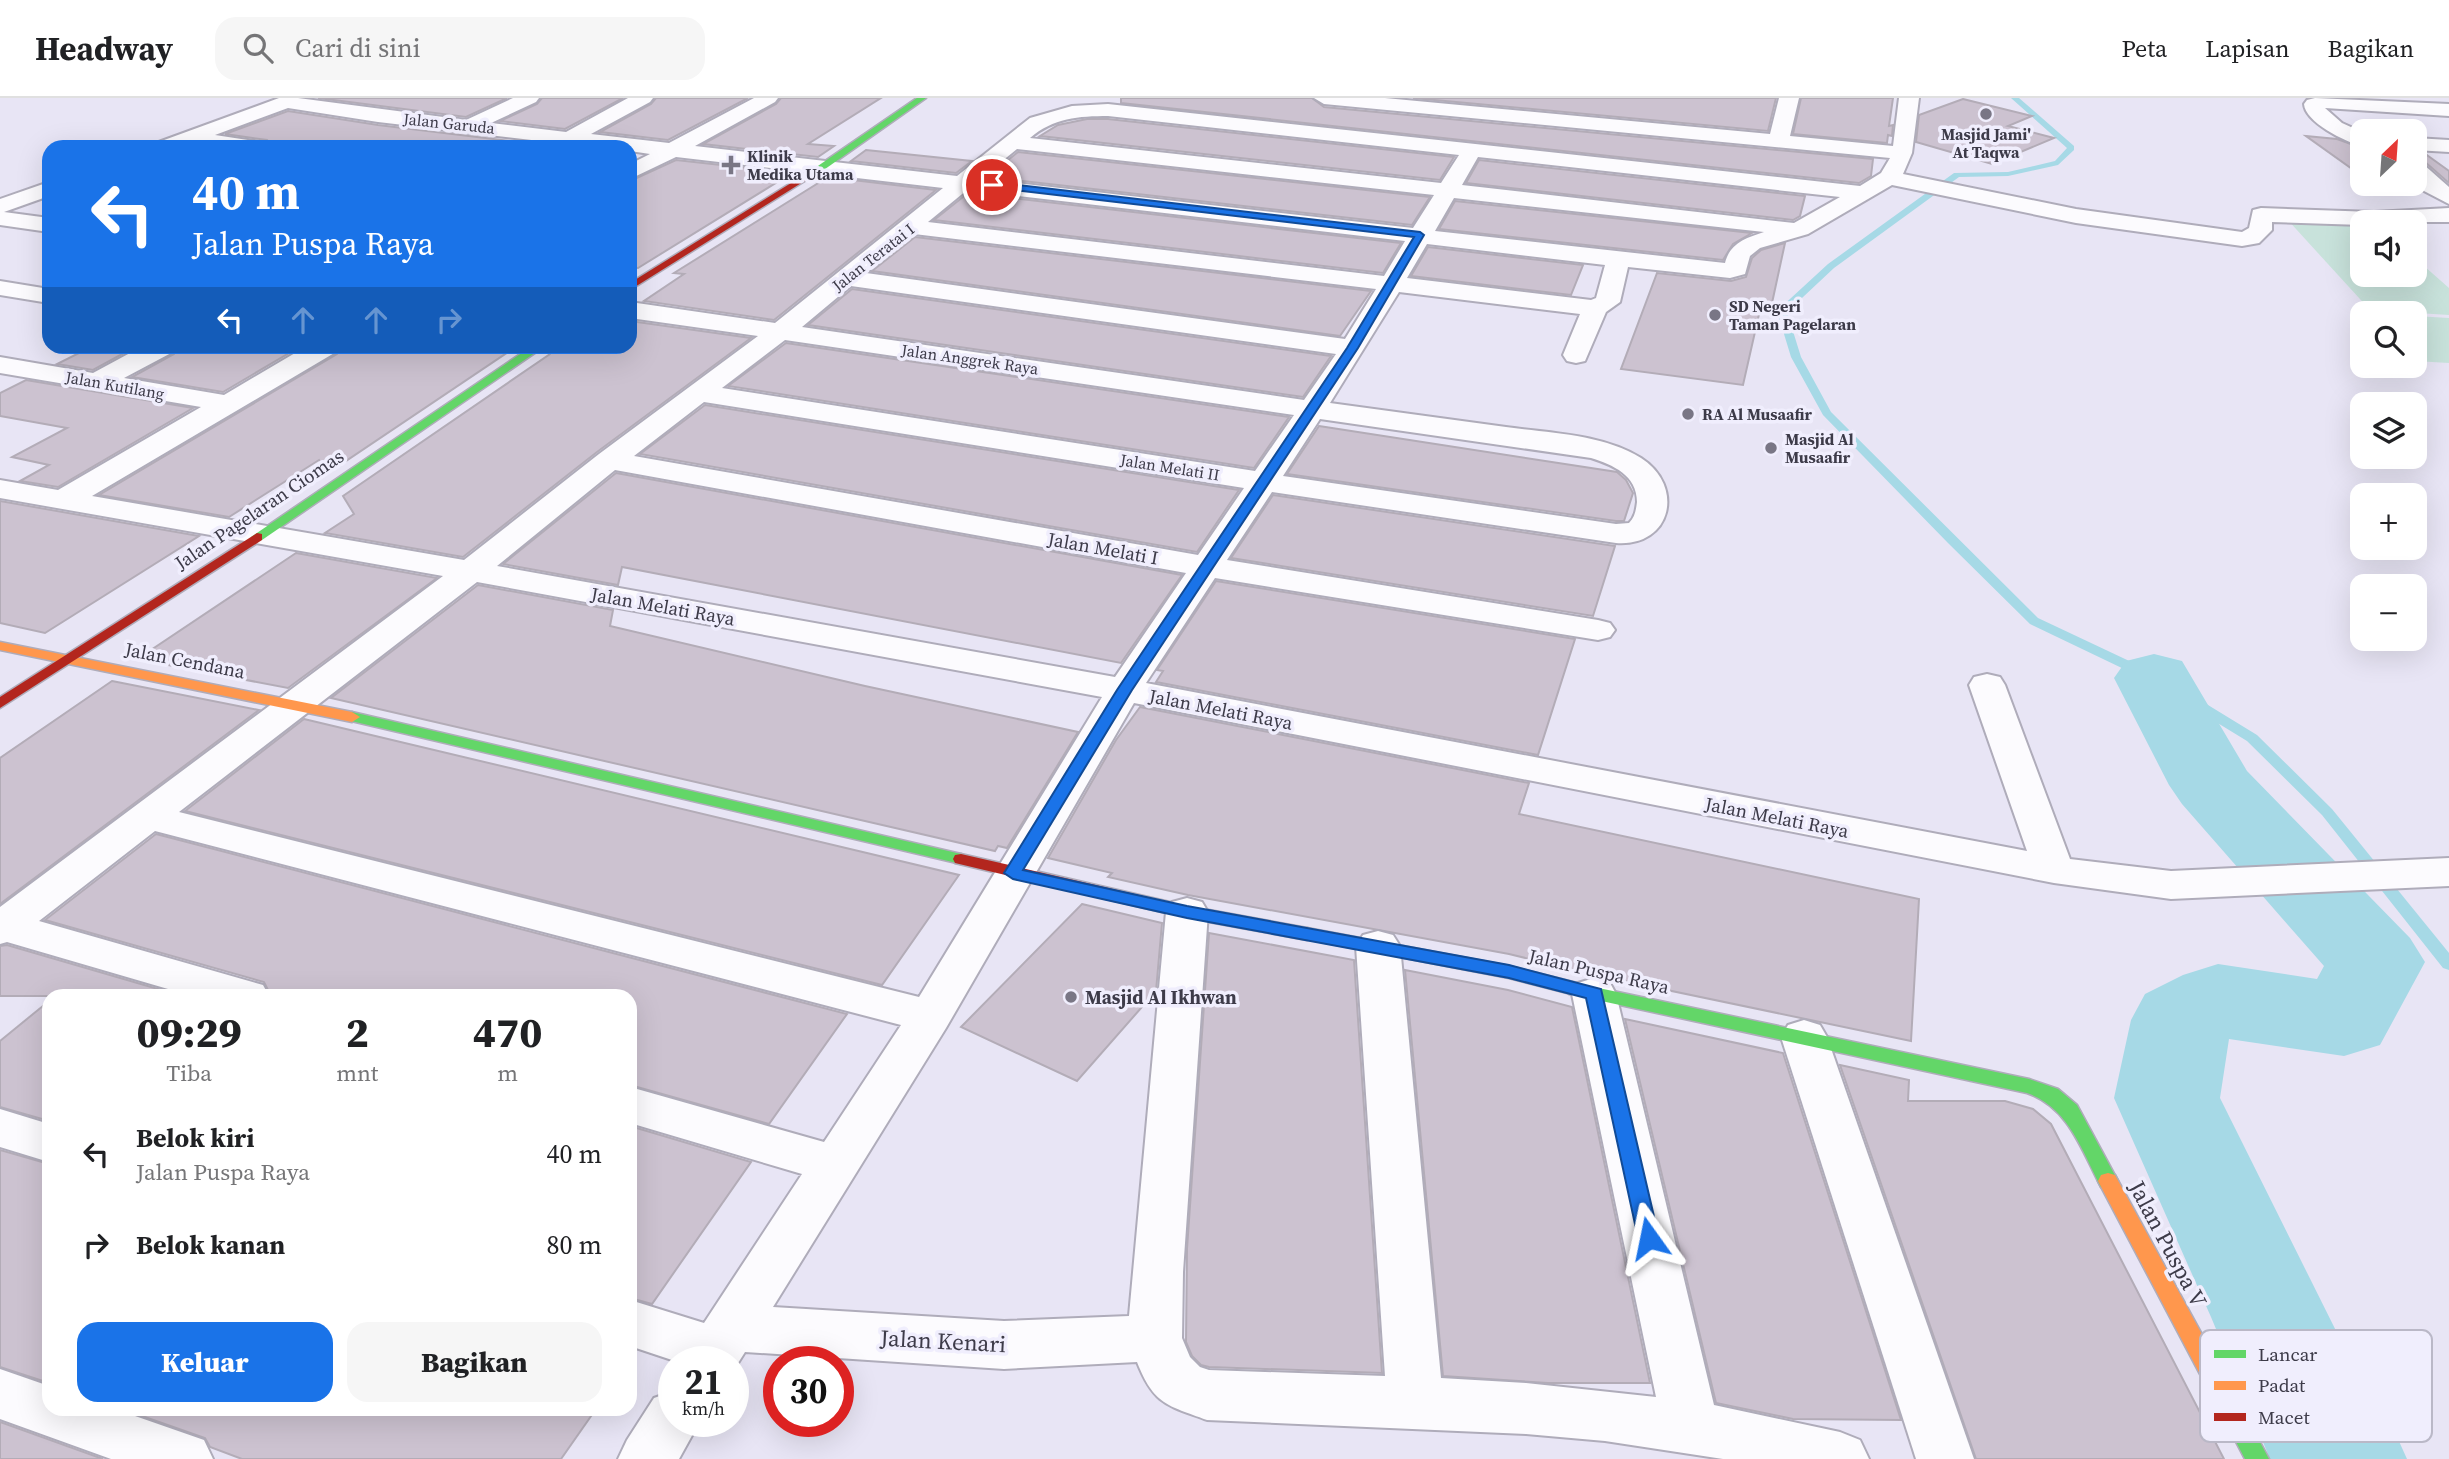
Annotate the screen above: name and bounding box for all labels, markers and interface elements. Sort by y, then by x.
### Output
search box [215,17,705,80]
text: Headway [35,26,173,71]
icon: search [239,29,277,67]
text: Cari di sini [295,30,420,66]
text: Peta [2121,32,2167,65]
text: Lapisan [2205,32,2290,65]
text: Bagikan [2328,32,2414,65]
marker: Masjid Jami' At Taqwa [1978,106,1994,122]
street label: Jalan Garuda [401,107,497,139]
north arrow [2350,119,2427,196]
map controls [2350,119,2427,651]
place label: Masjid Jami' At Taqwa [1941,123,2031,163]
place label: Klinik Medika Utama [747,145,854,185]
marker: Klinik Medika Utama [721,155,741,175]
pin [962,155,1022,215]
text: 40 m [192,158,300,225]
icon: arrive [973,166,1011,204]
icon: left [77,168,168,259]
button: sound [2350,210,2427,287]
street label: Jalan Teratai I [827,218,919,297]
text: Jalan Puspa Raya [192,222,434,266]
place label: SD Negeri Taman Pagelaran [1729,295,1856,335]
icon: left [211,301,249,339]
icon: ahead [284,301,322,339]
icon: ahead [357,301,395,339]
icon: right [430,301,468,339]
button: search [2350,301,2427,378]
marker: SD Negeri Taman Pagelaran [1707,307,1723,323]
street label: Jalan Anggrek Raya [899,338,1041,380]
street label: Jalan Kutilang [63,365,166,405]
button: layers [2350,392,2427,469]
place label: RA Al Musaafir [1702,403,1812,425]
marker: RA Al Musaafir [1680,406,1696,422]
place label: Masjid Al Musaafir [1785,428,1854,468]
marker: Masjid Al Musaafir [1763,440,1779,456]
street label: Jalan Pagelaran Ciomas [169,443,349,576]
street label: Jalan Melati II [1118,448,1221,486]
button: + [2350,483,2427,560]
street label: Jalan Melati I [1045,525,1160,571]
button: − [2350,574,2427,651]
street label: Jalan Melati Raya [588,580,737,632]
street label: Jalan Cendana [122,635,248,684]
street label: Jalan Melati Raya [1146,682,1295,736]
street label: Jalan Melati Raya [1702,790,1851,844]
street label: Jalan Puspa Raya [1525,942,1672,1000]
place label: Masjid Al Ikhwan [1085,984,1237,1010]
marker: Masjid Al Ikhwan [1063,989,1079,1005]
text: 09:29 [137,1003,242,1061]
text: 2 [346,1003,369,1061]
text: 470 [473,1003,542,1061]
text: Tiba [166,1057,212,1089]
text: mnt [336,1057,378,1089]
text: m [497,1057,518,1089]
text: Belok kiri [136,1120,254,1156]
icon: left [77,1135,115,1173]
text: 40 m [547,1136,602,1172]
text: Jalan Puspa Raya [136,1156,310,1188]
street label: Jalan Puspa V [2121,1174,2215,1313]
position arrow [1612,1201,1686,1275]
icon: right [77,1226,115,1264]
text: Belok kanan [136,1227,285,1263]
text: 80 m [547,1227,602,1263]
button: Keluar [77,1322,333,1402]
button: Bagikan [347,1322,602,1402]
street label: Jalan Kenari [878,1322,1007,1360]
legend [2200,1330,2432,1442]
text: Lancar [2258,1341,2317,1367]
speed limit sign: 30 [763,1346,854,1437]
text: 21 [685,1358,722,1406]
text: Padat [2258,1372,2306,1398]
text: km/h [682,1396,725,1421]
text: Macet [2258,1404,2310,1430]

